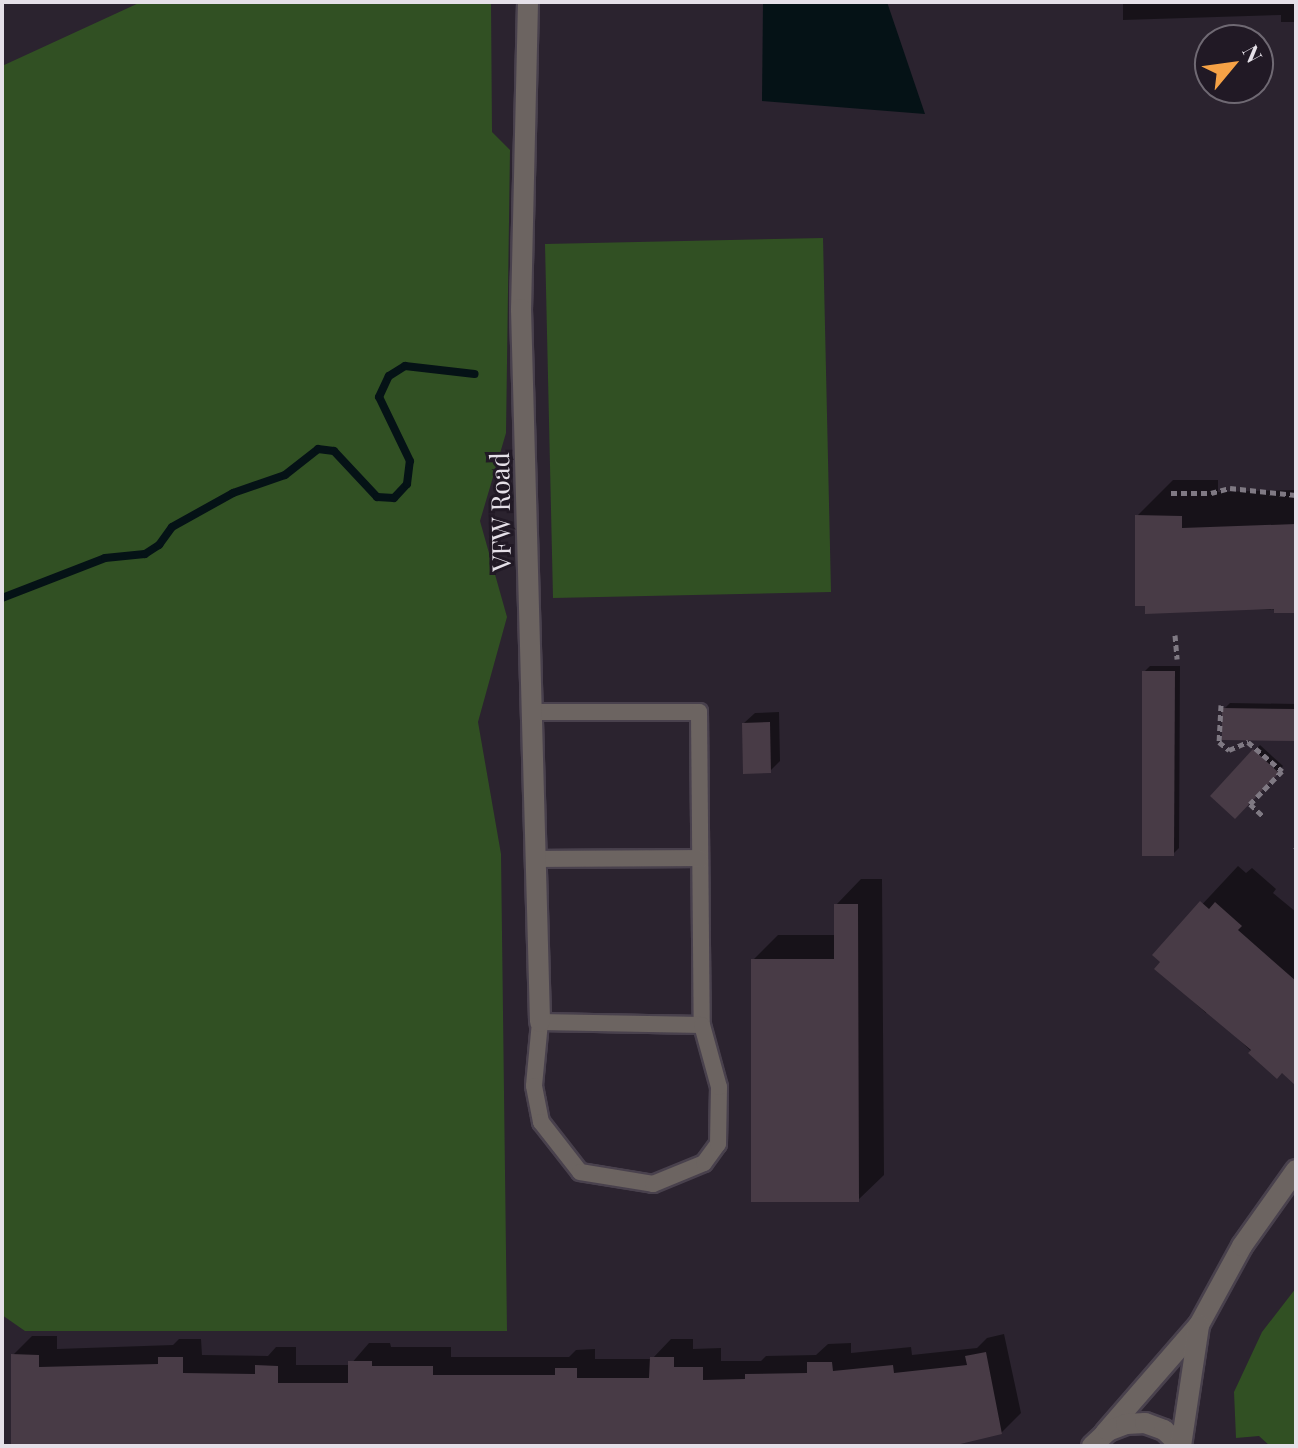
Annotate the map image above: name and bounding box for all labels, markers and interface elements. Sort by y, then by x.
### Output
north arrow [1194,24,1274,104]
text: N [1236,39,1270,68]
street label: VFW Road [483,452,517,572]

